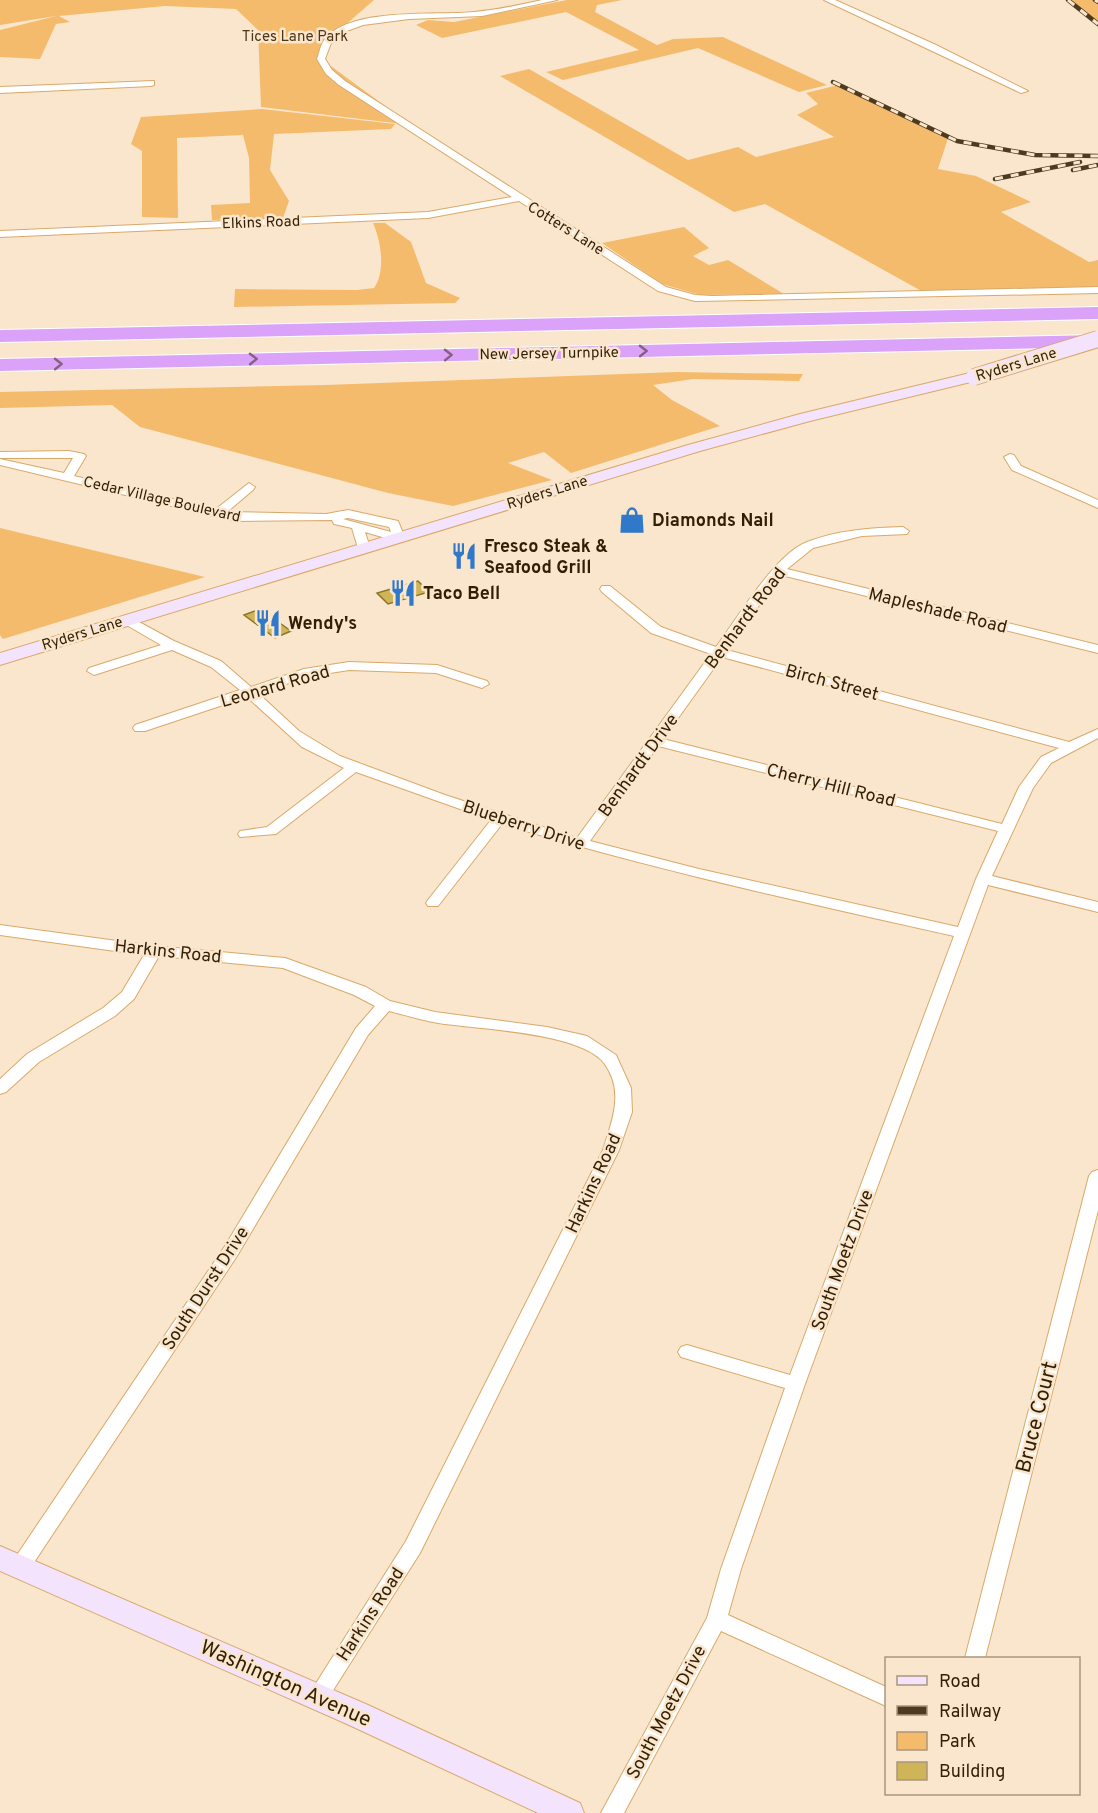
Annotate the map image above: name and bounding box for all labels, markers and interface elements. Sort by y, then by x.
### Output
park label: Tices Lane Park [242,28,348,47]
street label: Cotters Lane [523,198,607,260]
street label: Elkins Road [222,213,301,234]
street label: New Jersey Turnpike [479,344,619,365]
street label: Ryders Lane [974,344,1059,387]
one-way arrow [639,345,648,357]
one-way arrow [444,349,453,361]
one-way arrow [249,353,258,366]
one-way arrow [54,357,63,370]
street label: Ryders Lane [505,472,590,515]
street label: Cedar Village Boulevard [81,473,242,528]
shop icon: Diamonds Nail [617,505,647,535]
place label: Diamonds Nail [652,510,774,533]
place label: Fresco Steak & Seafood Grill [484,536,608,580]
restaurant icon: Fresco Steak & Seafood Grill [449,541,479,571]
street label: Benhardt Road [701,564,792,674]
restaurant icon: Taco Bell [388,578,418,608]
place label: Taco Bell [423,583,500,606]
street label: Mapleshade Road [866,583,1009,640]
restaurant icon: Wendy's [253,608,283,638]
street label: Ryders Lane [40,613,125,656]
place label: Wendy's [288,613,357,636]
street label: Birch Street [782,660,881,707]
street label: Leonard Road [218,661,333,714]
street label: Benhardt Drive [594,710,684,822]
street label: Cherry Hill Road [764,759,898,814]
street label: Blueberry Drive [460,796,587,857]
street label: Harkins Road [113,935,222,970]
street label: Harkins Road [561,1130,627,1237]
street label: South Moetz Drive [807,1187,880,1334]
street label: South Durst Drive [158,1223,255,1355]
street label: Bruce Court [1011,1359,1064,1476]
street label: Harkins Road [332,1564,410,1666]
street label: Washington Avenue [196,1634,375,1734]
street label: South Moetz Drive [622,1642,712,1784]
legend [885,1657,1080,1795]
text: Road [939,1671,981,1694]
text: Railway [939,1701,1001,1724]
text: Park [939,1731,976,1754]
text: Building [939,1761,1005,1784]

